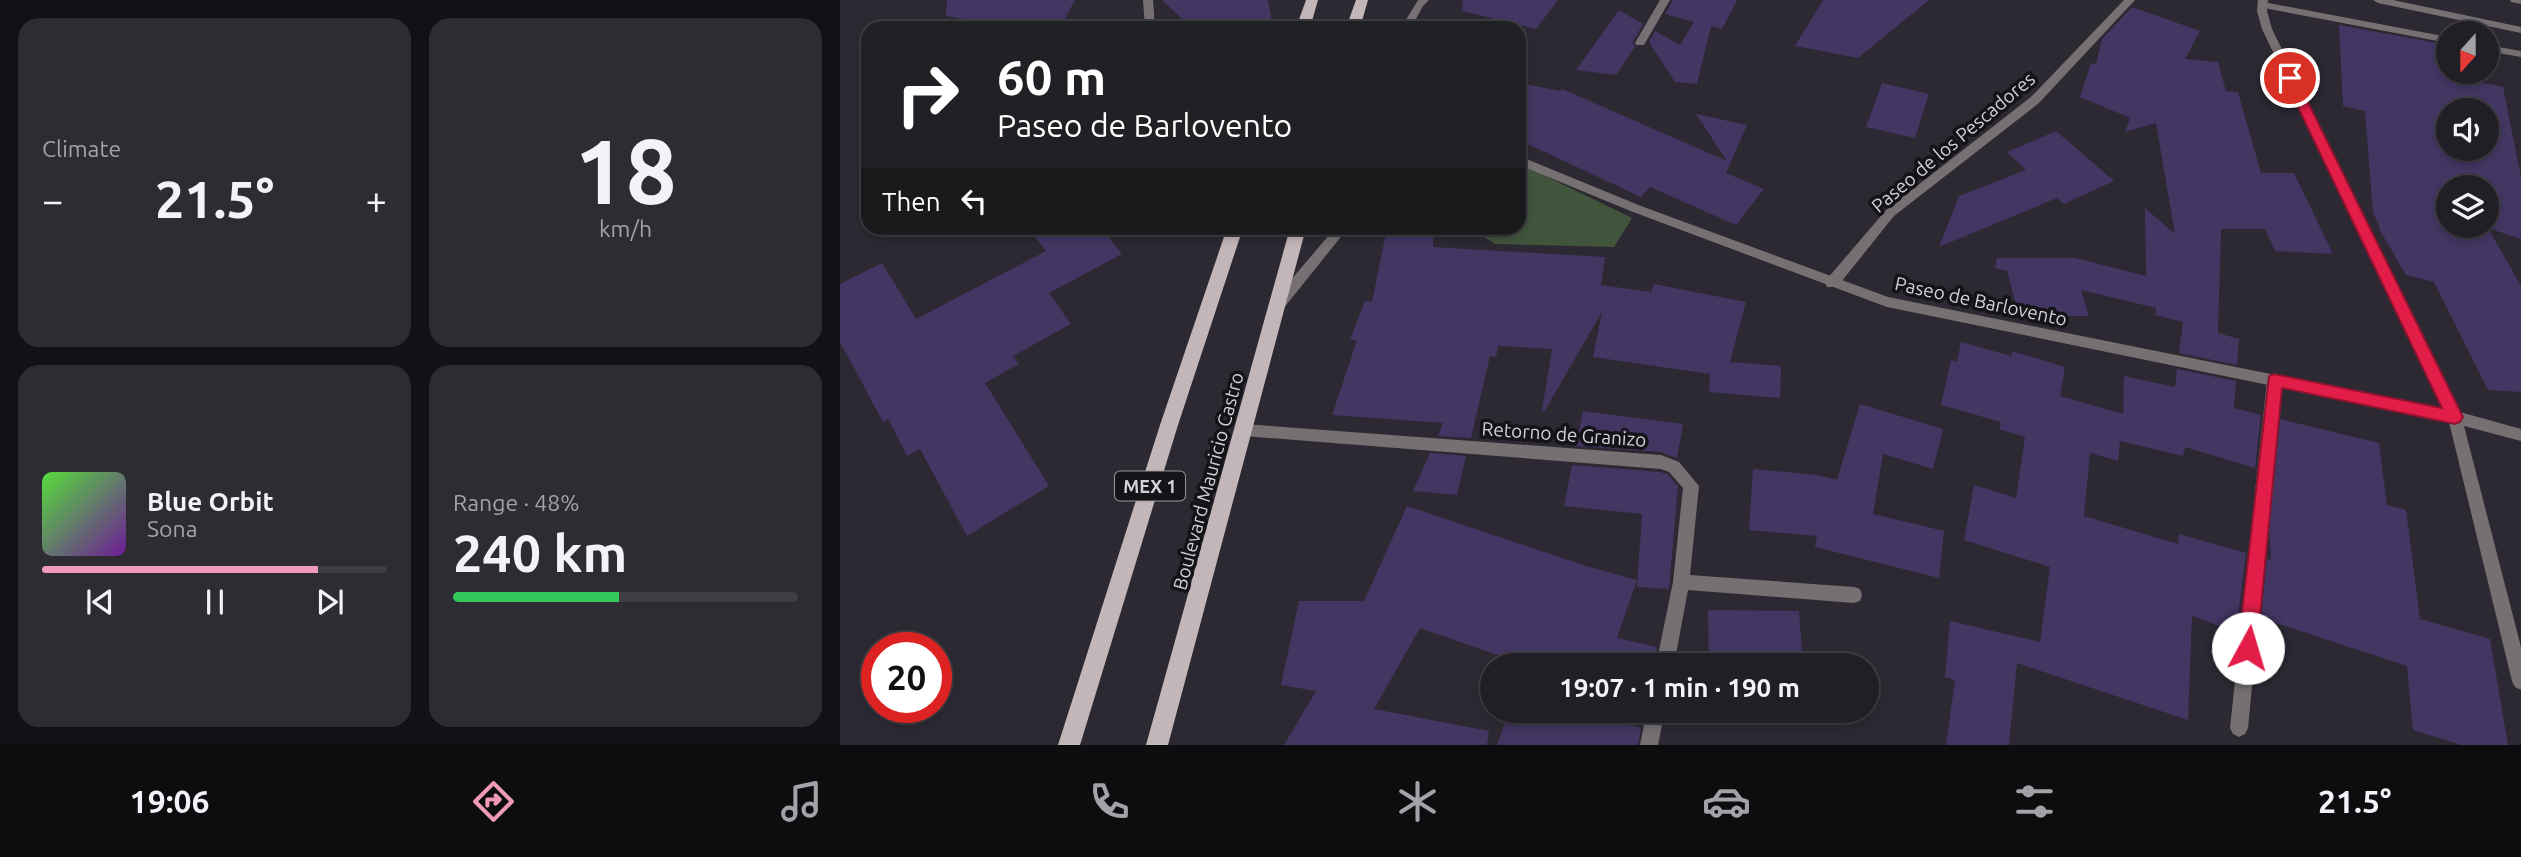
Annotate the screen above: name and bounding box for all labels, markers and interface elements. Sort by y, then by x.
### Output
north arrow [2436,21,2499,84]
map controls [2436,21,2499,238]
pin [2260,48,2320,108]
icon: right [882,49,973,140]
text: 60 m [997,49,1106,104]
icon: arrive [2271,59,2309,97]
street label: Paseo de los Pescadores [1867,67,2039,217]
button: sound [2436,98,2499,161]
text: Paseo de Barlovento [997,107,1292,143]
text: 18 [574,119,677,221]
text: Climate [42,136,121,161]
text: 21.5° [155,170,274,228]
button: layers [2436,175,2499,238]
text: − [42,179,63,221]
text: + [366,179,387,221]
icon: left [955,182,993,220]
text: Then [882,187,941,216]
text: km/h [599,216,652,241]
street label: Paseo de Barlovento [1893,272,2069,330]
street label: Boulevard Mauricio Castro [1168,370,1248,592]
street label: Retorno de Granizo [1481,417,1647,451]
road number: MEX 1 [1115,472,1185,500]
text: Blue Orbit [147,487,274,516]
text: Range · 48% [453,490,580,515]
text: Sona [147,516,197,541]
text: 240 km [453,524,627,582]
icon: previous [81,583,119,621]
icon: pause [196,583,234,621]
icon: next [311,583,349,621]
position arrow [2211,611,2285,685]
speed limit sign: 20 [861,632,952,723]
text: 19:07 · 1 min · 190 m [1559,673,1800,702]
icon: directions [469,777,518,826]
icon: music [777,777,826,826]
icon: phone [1085,777,1134,826]
icon: climate [1393,777,1442,826]
icon: car [1702,777,1751,826]
icon: filters [2010,777,2059,826]
text: 19:06 [130,783,210,819]
text: 21.5° [2318,783,2391,819]

